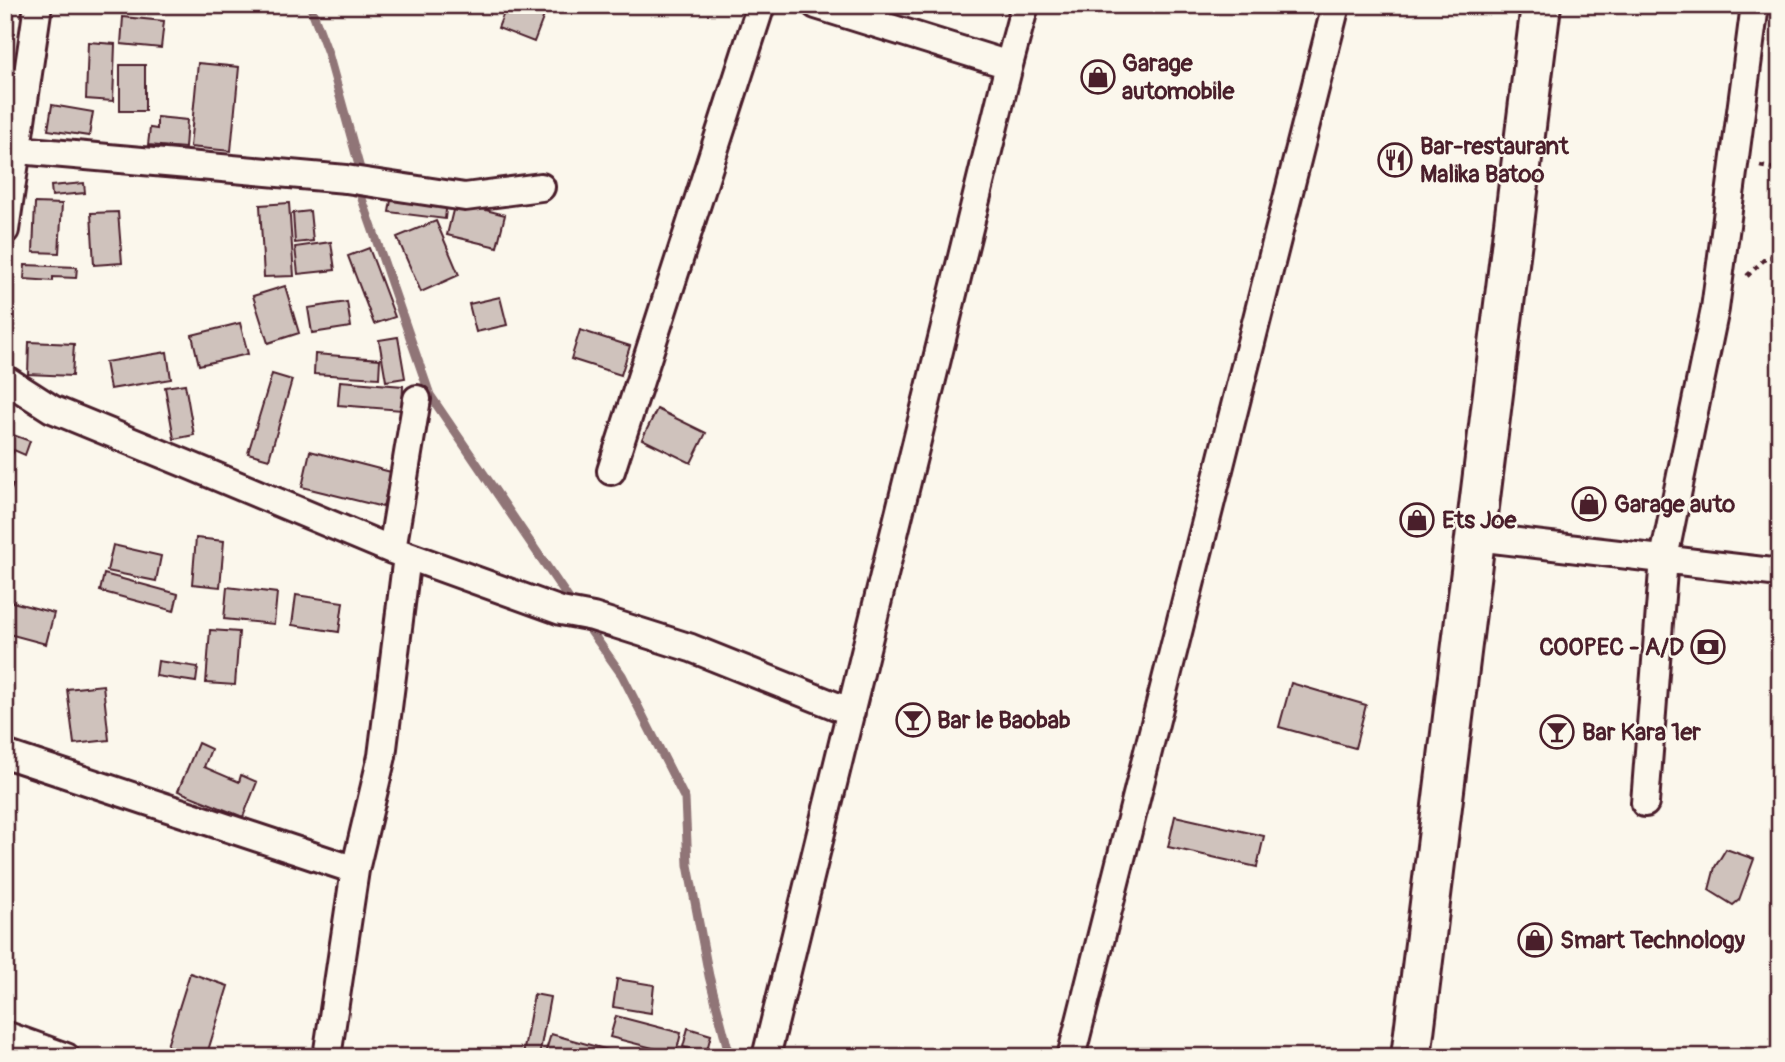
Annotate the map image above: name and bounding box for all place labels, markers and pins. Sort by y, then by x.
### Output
place label: Garage automobile [1122,49,1236,106]
shop icon: Garage automobile [1079,58,1117,96]
place label: Bar-restaurant Malika Batoo [1420,132,1570,189]
restaurant icon: Bar-restaurant Malika Batoo [1376,141,1414,179]
shop icon: Garage auto [1570,485,1608,523]
place label: Garage auto [1614,490,1735,519]
shop icon: Ets Joe [1398,501,1436,539]
place label: Ets Joe [1442,506,1517,535]
bank icon: COOPEC - A/D [1689,628,1727,666]
place label: COOPEC - A/D [1539,633,1684,662]
bar icon: Bar le Baobab [894,701,932,739]
place label: Bar le Baobab [937,706,1071,735]
bar icon: Bar Kara 1er [1538,713,1576,751]
place label: Bar Kara 1er [1582,718,1701,747]
shop icon: Smart Technology [1516,921,1554,959]
place label: Smart Technology [1560,926,1746,955]

